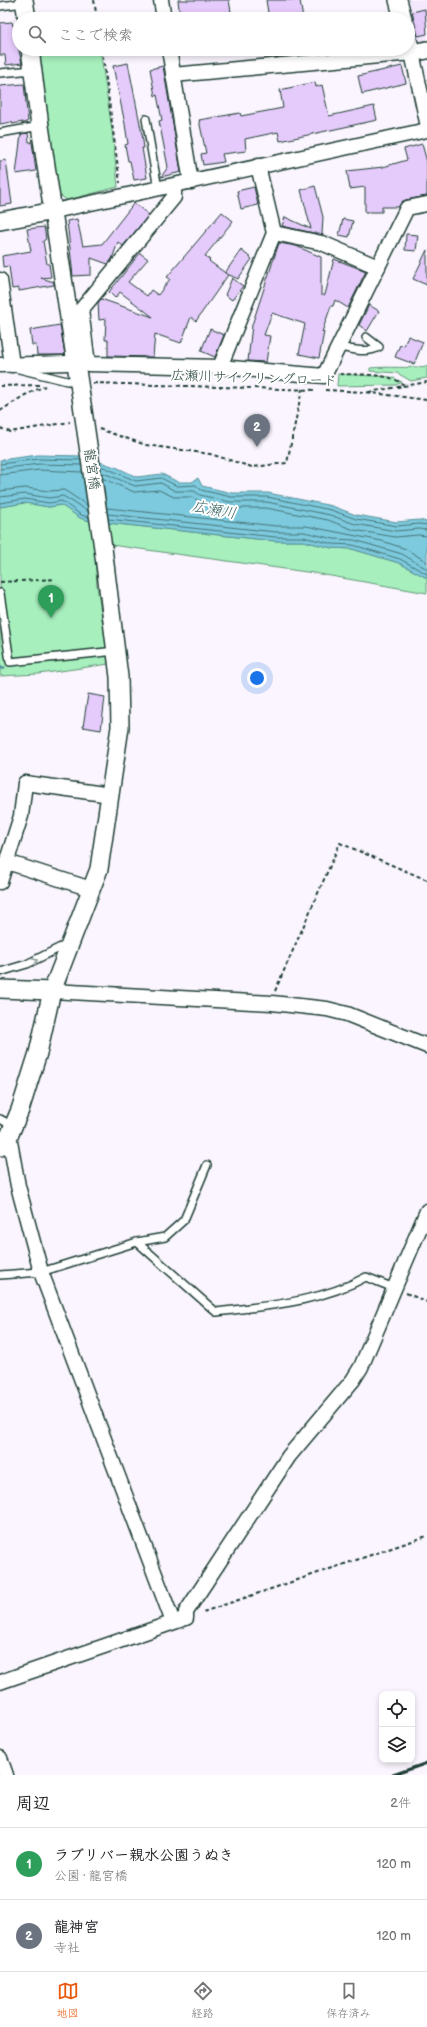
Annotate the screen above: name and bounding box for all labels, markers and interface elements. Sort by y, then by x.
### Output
search box [12,12,415,56]
icon: search [26,23,48,45]
text: ここで検索 [58,26,133,45]
street label: 広瀬川サイクリングロード [170,367,338,389]
pin: 2 [244,414,270,447]
street label: 龍宮橋 [81,447,103,491]
water label: 広瀬川 [190,497,238,523]
pin: 1 [38,585,64,618]
your location [247,668,267,688]
one-way arrow [31,957,38,965]
map controls [379,1691,415,1763]
button: locate [379,1691,415,1727]
button: layers [379,1727,415,1763]
text: 周辺 [16,1794,50,1814]
text: 2件 [390,1795,411,1811]
text: ラブリバー親水公園うぬき [54,1846,234,1865]
text: 1 [26,1856,32,1872]
text: 120 m [376,1856,411,1872]
text: 公園 · 龍宮橋 [54,1868,127,1884]
text: 龍神宮 [54,1918,99,1937]
text: 2 [25,1928,33,1944]
text: 120 m [376,1928,411,1944]
text: 寺社 [54,1940,80,1956]
tab: 地図 [57,1980,79,2020]
tab: 経路 [192,1980,214,2020]
tab: 保存済み [327,1980,371,2020]

